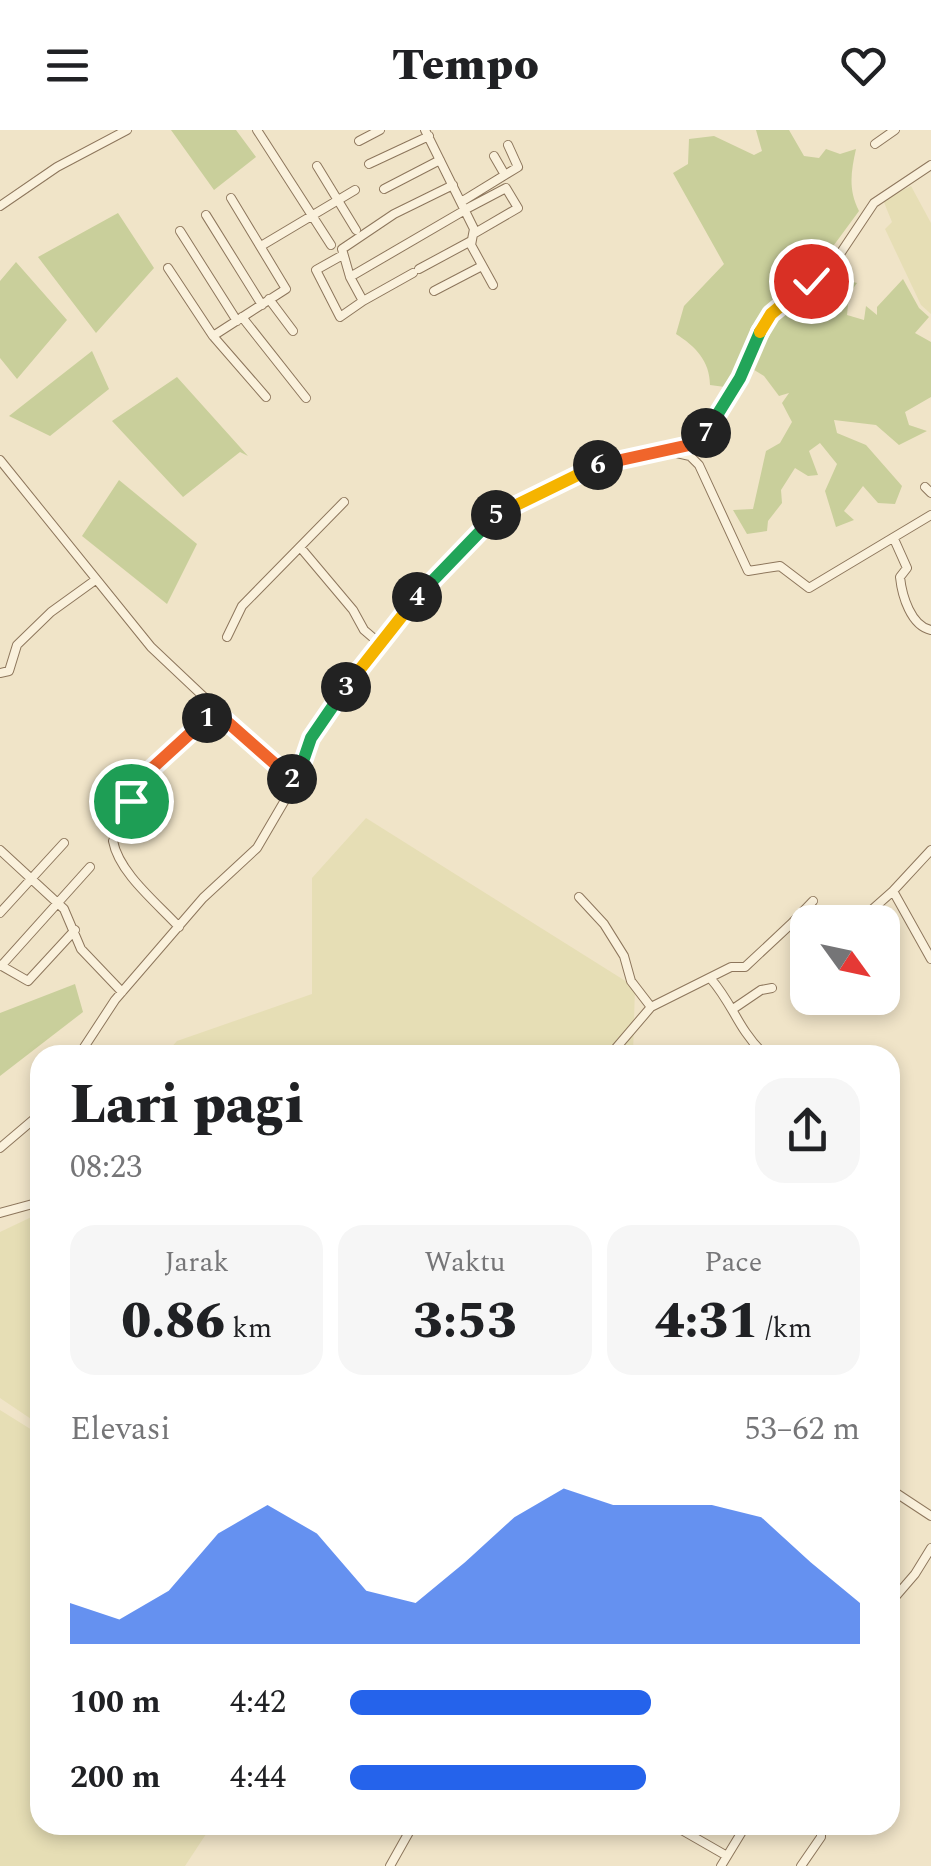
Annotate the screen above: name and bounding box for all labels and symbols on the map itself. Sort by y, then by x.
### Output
pin [769,239,854,324]
pin: 7 [681,408,731,458]
pin: 6 [573,440,623,490]
pin: 5 [471,490,521,540]
pin: 4 [392,572,442,622]
pin: 3 [321,662,371,712]
pin: 1 [182,693,232,743]
pin: 2 [267,754,317,804]
pin [89,759,174,844]
north arrow [790,905,900,1015]

